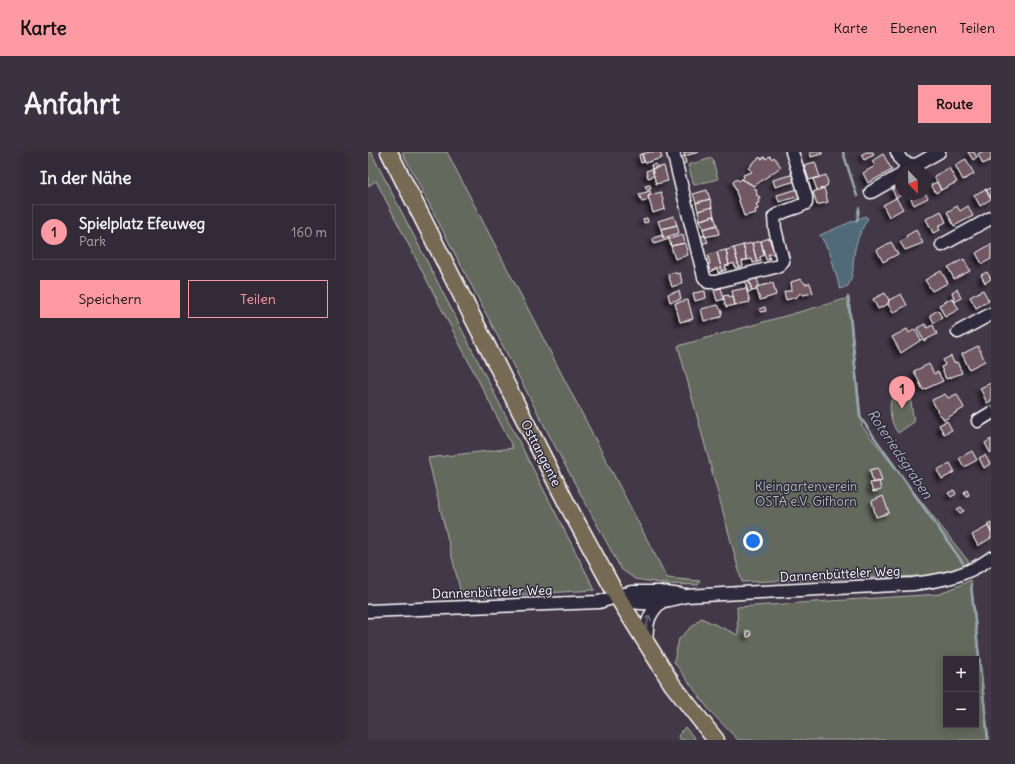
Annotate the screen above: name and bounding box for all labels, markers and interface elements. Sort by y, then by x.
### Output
text: Karte [20,16,67,40]
text: Karte [834,19,868,37]
text: Ebenen [890,19,937,37]
text: Teilen [959,19,995,37]
button: Route [918,85,991,123]
text: Anfahrt [24,86,120,122]
north arrow [895,164,931,200]
text: In der Nähe [40,167,132,189]
text: Spielplatz Efeuweg [79,214,205,233]
text: 1 [51,224,57,241]
text: 160 m [291,224,327,241]
text: Park [79,233,106,250]
button: Speichern [40,280,180,318]
button: Teilen [188,280,328,318]
pin: 1 [889,376,915,409]
water label: Roteriedsgraben [863,406,937,503]
street label: Osttangente [517,417,565,489]
park label: Kleingartenverein OSTA e.V. Gifhorn [755,478,858,510]
your location [743,531,763,551]
street label: Dannenbütteler Weg [779,562,901,586]
street label: Dannenbütteler Weg [431,581,553,603]
one-way arrow [645,615,653,628]
map controls [943,656,979,728]
button: + [943,656,979,692]
button: − [943,692,979,728]

